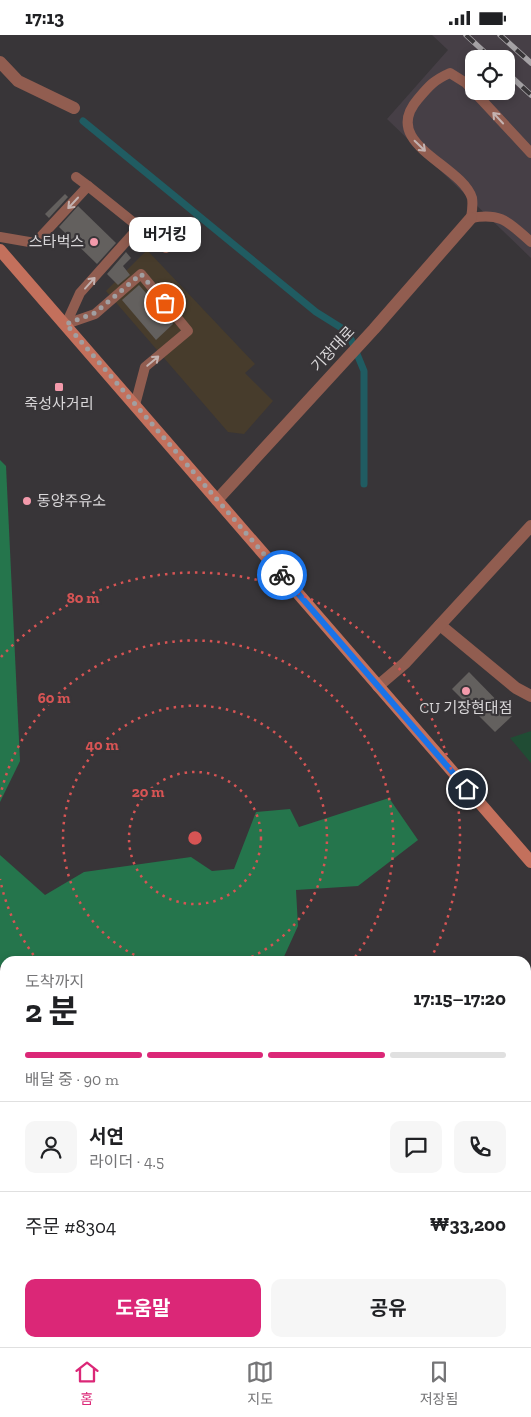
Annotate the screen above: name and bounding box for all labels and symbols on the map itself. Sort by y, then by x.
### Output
one-way arrow [492,111,504,124]
one-way arrow [413,140,426,152]
one-way arrow [67,196,79,209]
callout: 버거킹 [129,218,201,253]
place label: 스타벅스 [29,233,84,251]
marker: 스타벅스 [88,236,100,248]
one-way arrow [84,276,96,289]
pin [144,282,186,324]
street label: 기장대로 [308,323,358,375]
one-way arrow [146,355,159,366]
marker: 죽성사거리 [53,381,65,393]
place label: 죽성사거리 [24,395,94,413]
place label: 동양주유소 [37,492,106,510]
marker: 동양주유소 [21,495,33,507]
courier [257,550,307,600]
text: 80 m [67,589,99,607]
marker: CU 기장현대점 [460,685,472,697]
text: 60 m [38,689,70,707]
place label: CU 기장현대점 [420,699,512,717]
text: 40 m [85,736,119,754]
pin [446,768,488,810]
text: 20 m [132,783,164,801]
centre of rings [186,829,204,847]

